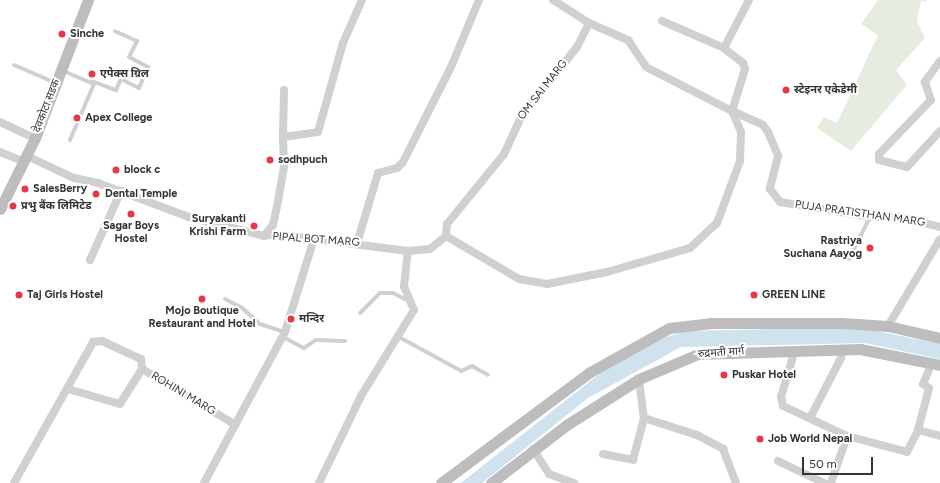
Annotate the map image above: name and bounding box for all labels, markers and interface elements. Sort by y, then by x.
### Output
place label: Sinche [70,27,104,41]
marker: Sinche [57,29,67,39]
street label: OM SAI MARG [515,57,571,123]
place label: एपेक्स ग्रिल [100,67,149,81]
marker: एपेक्स ग्रिल [87,69,97,79]
street label: देवकोटा सडक [31,77,63,135]
place label: स्टेइनर एकेडेमी [794,83,857,97]
marker: स्टेइनर एकेडेमी [781,85,791,95]
place label: Apex College [85,111,152,125]
marker: Apex College [72,113,82,123]
place label: sodhpuch [278,153,327,167]
marker: sodhpuch [265,155,275,165]
place label: block c [124,163,160,177]
marker: block c [111,165,121,175]
place label: SalesBerry [33,182,87,196]
marker: SalesBerry [20,184,30,194]
place label: Dental Temple [105,187,177,201]
marker: Dental Temple [90,188,102,200]
street label: PUJA PRATISTHAN MARG [794,198,926,230]
place label: प्रभु बैंक लिमिटेड [21,199,91,213]
marker: प्रभु बैंक लिमिटेड [8,201,18,211]
marker: Sagar Boys Hostel [126,209,136,219]
place label: Suryakanti Krishi Farm [189,213,246,239]
place label: Sagar Boys Hostel [103,220,159,246]
marker: Suryakanti Krishi Farm [249,221,259,231]
street label: PIPAL BOT MARG [272,230,360,250]
place label: Rastriya Suchana Aayog [784,235,862,261]
marker: Rastriya Suchana Aayog [865,243,875,253]
place label: Taj Girls Hostel [27,288,103,302]
place label: GREEN LINE [762,288,825,302]
marker: Taj Girls Hostel [14,290,24,300]
marker: GREEN LINE [749,290,759,300]
marker: Mojo Boutique Restaurant and Hotel [197,294,207,304]
place label: Mojo Boutique Restaurant and Hotel [148,305,256,331]
place label: मन्दिर [299,312,324,326]
marker: मन्दिर [286,314,296,324]
street label: रुद्रमती मार्ग [697,345,745,361]
place label: Puskar Hotel [732,368,796,382]
street label: ROHINI MARG [148,370,218,418]
marker: Puskar Hotel [719,370,729,380]
place label: Job World Nepal [768,432,852,446]
marker: Job World Nepal [755,434,765,444]
scale bar [804,449,875,475]
text: 50 m [809,457,837,471]

